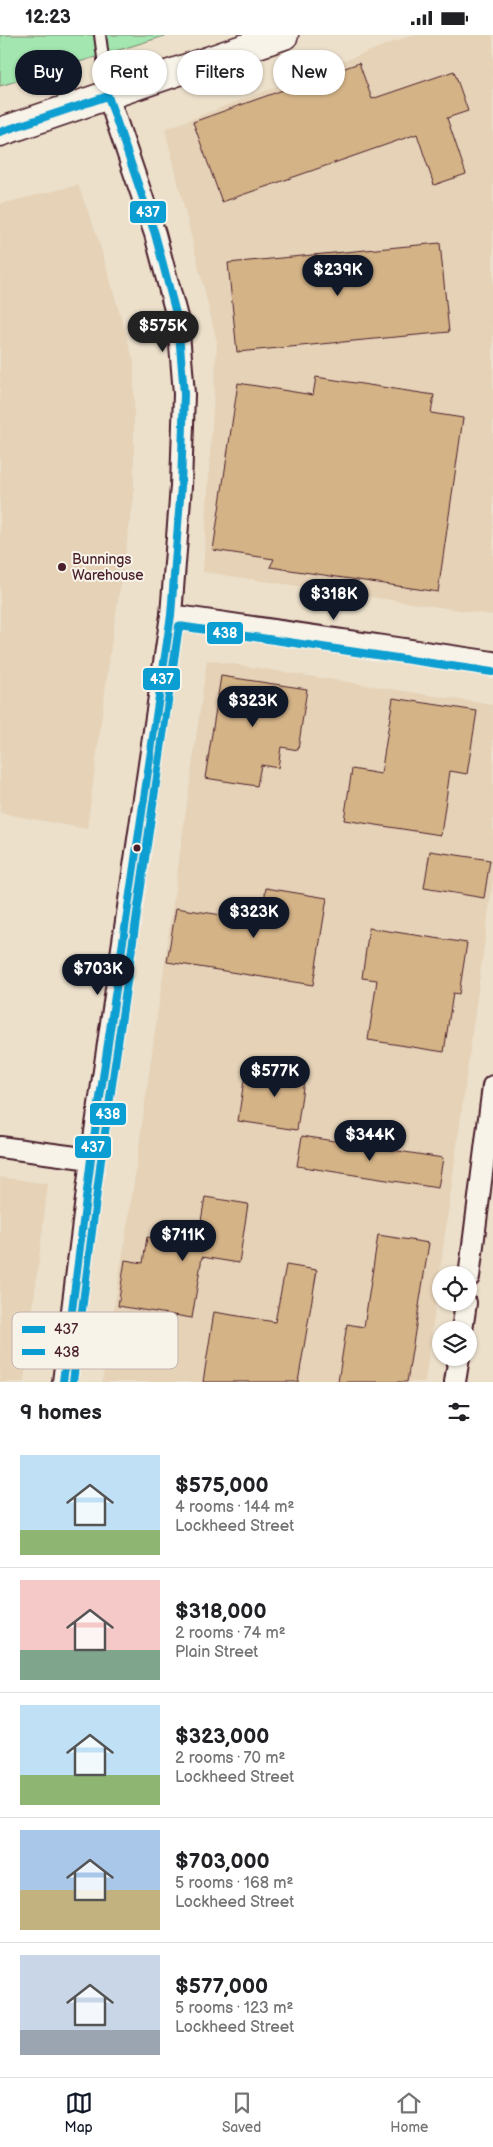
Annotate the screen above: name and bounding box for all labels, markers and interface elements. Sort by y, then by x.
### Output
text: 12:23 [25,6,71,29]
chip: Buy [15,50,82,95]
chip: Rent [92,50,167,95]
chip: Filters [177,50,263,95]
chip: New [273,50,345,95]
line badge: 437 [129,200,167,224]
text: 437 [136,204,160,221]
pin: $239K [303,255,373,297]
text: $239K [313,261,363,280]
pin: $575K [128,311,198,353]
text: $575K [139,317,187,336]
place label: Bunnings Warehouse [72,551,144,584]
marker: Bunnings Warehouse [56,561,68,573]
pin: $318K [299,579,369,621]
text: $318K [310,585,358,604]
line badge: 438 [206,621,244,645]
text: 438 [213,625,237,642]
line badge: 437 [142,667,181,691]
text: 437 [150,671,174,688]
pin: $323K [218,685,288,728]
text: $323K [228,692,278,711]
unlabelled marker [132,843,142,853]
pin: $323K [219,897,289,939]
text: $323K [229,903,279,922]
pin: $703K [63,953,133,996]
text: $703K [73,960,123,979]
pin: $577K [240,1055,310,1098]
text: $577K [251,1062,299,1081]
line badge: 438 [89,1102,127,1126]
text: 438 [96,1106,120,1123]
pin: $344K [335,1119,405,1162]
text: $344K [345,1126,395,1145]
line badge: 437 [74,1135,112,1159]
text: 437 [81,1139,105,1156]
pin: $711K [148,1219,218,1262]
text: $711K [161,1226,205,1245]
map controls [432,1266,477,1366]
button: locate [432,1266,477,1311]
legend [12,1312,178,1369]
text: 437 [54,1321,78,1338]
button: layers [432,1321,477,1366]
text: 438 [54,1344,79,1361]
icon: filters [445,1398,473,1426]
text: 9 homes [20,1400,102,1425]
text: $575,000 [175,1473,269,1498]
icon: home [60,1475,120,1535]
text: 4 rooms · 144 m² [175,1498,294,1517]
text: Lockheed Street [175,1517,294,1536]
text: $318,000 [175,1599,266,1624]
icon: home [60,1600,120,1660]
text: 2 rooms · 74 m² [175,1624,286,1643]
text: Plain Street [175,1643,258,1662]
text: $323,000 [175,1724,269,1749]
icon: home [60,1725,120,1785]
text: 2 rooms · 70 m² [175,1749,285,1768]
text: Lockheed Street [175,1768,294,1787]
text: $703,000 [175,1849,270,1874]
icon: home [60,1850,120,1910]
text: 5 rooms · 168 m² [175,1874,293,1893]
text: Lockheed Street [175,1893,294,1912]
text: $577,000 [175,1974,268,1999]
icon: home [60,1975,120,2035]
text: 5 rooms · 123 m² [175,1999,293,2018]
text: Lockheed Street [175,2018,294,2037]
tab: Map [65,2089,93,2136]
tab: Saved [222,2089,261,2136]
tab: Home [390,2089,428,2136]

